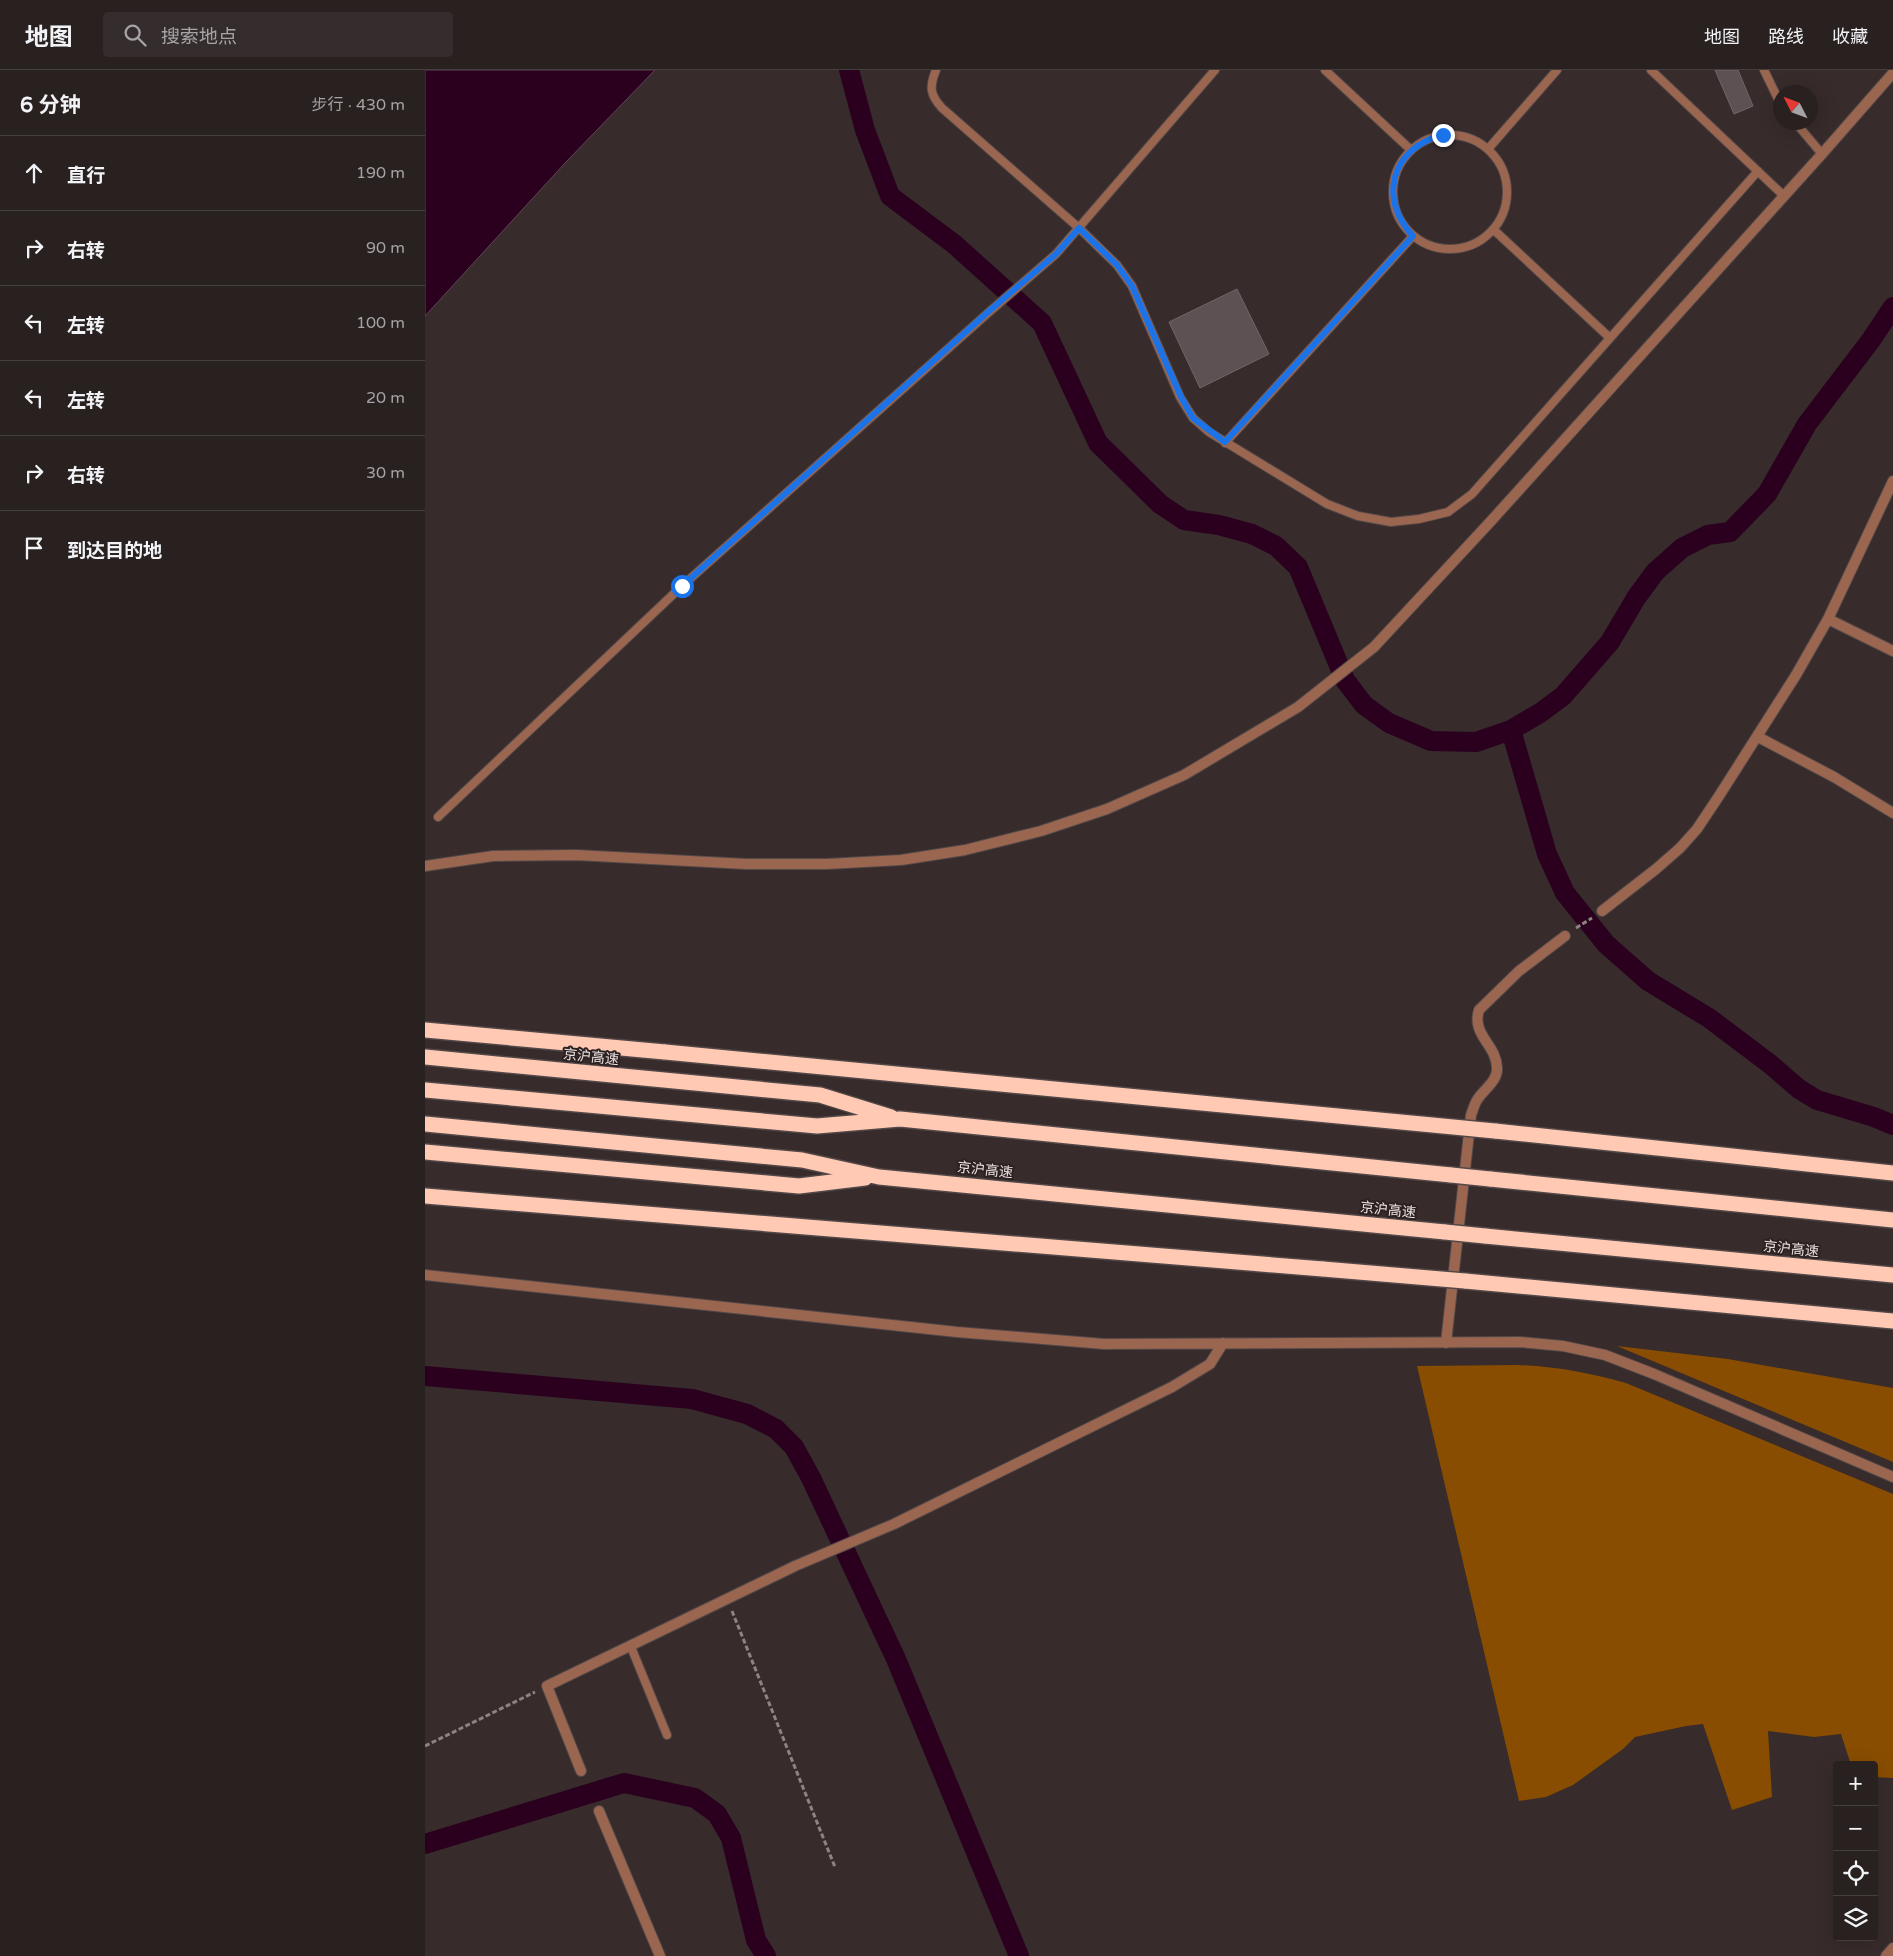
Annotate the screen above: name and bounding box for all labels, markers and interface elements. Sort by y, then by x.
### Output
search box [103,12,453,57]
icon: search [121,21,149,49]
text: 地图 [25,23,73,52]
text: 搜索地点 [161,26,237,48]
text: 地图 [1704,26,1740,48]
text: 路线 [1768,26,1804,48]
text: 收藏 [1832,26,1868,48]
north arrow [1773,85,1818,130]
text: 6 分钟 [20,93,81,118]
text: 步行 · 430 m [312,95,405,115]
route end [1432,124,1455,147]
icon: ahead [20,159,48,187]
text: 190 m [356,163,405,183]
text: 直行 [67,165,105,187]
icon: right [20,234,48,262]
text: 90 m [366,238,405,258]
text: 右转 [67,240,105,262]
icon: left [20,309,48,337]
text: 100 m [356,313,405,333]
text: 左转 [67,315,105,337]
icon: left [20,384,48,412]
text: 20 m [366,388,405,408]
text: 左转 [67,390,105,412]
icon: right [20,459,48,487]
text: 30 m [366,463,405,483]
text: 右转 [67,465,105,487]
icon: arrive [20,534,48,562]
text: 到达目的地 [67,540,162,562]
route start [671,575,694,598]
street label: 京沪高速 [562,1046,620,1068]
street label: 京沪高速 [956,1159,1014,1181]
street label: 京沪高速 [1359,1199,1417,1221]
street label: 京沪高速 [1762,1238,1820,1260]
map controls [1833,1761,1878,1941]
button: + [1833,1761,1878,1806]
button: − [1833,1806,1878,1851]
button: locate [1833,1851,1878,1896]
button: layers [1833,1896,1878,1941]

